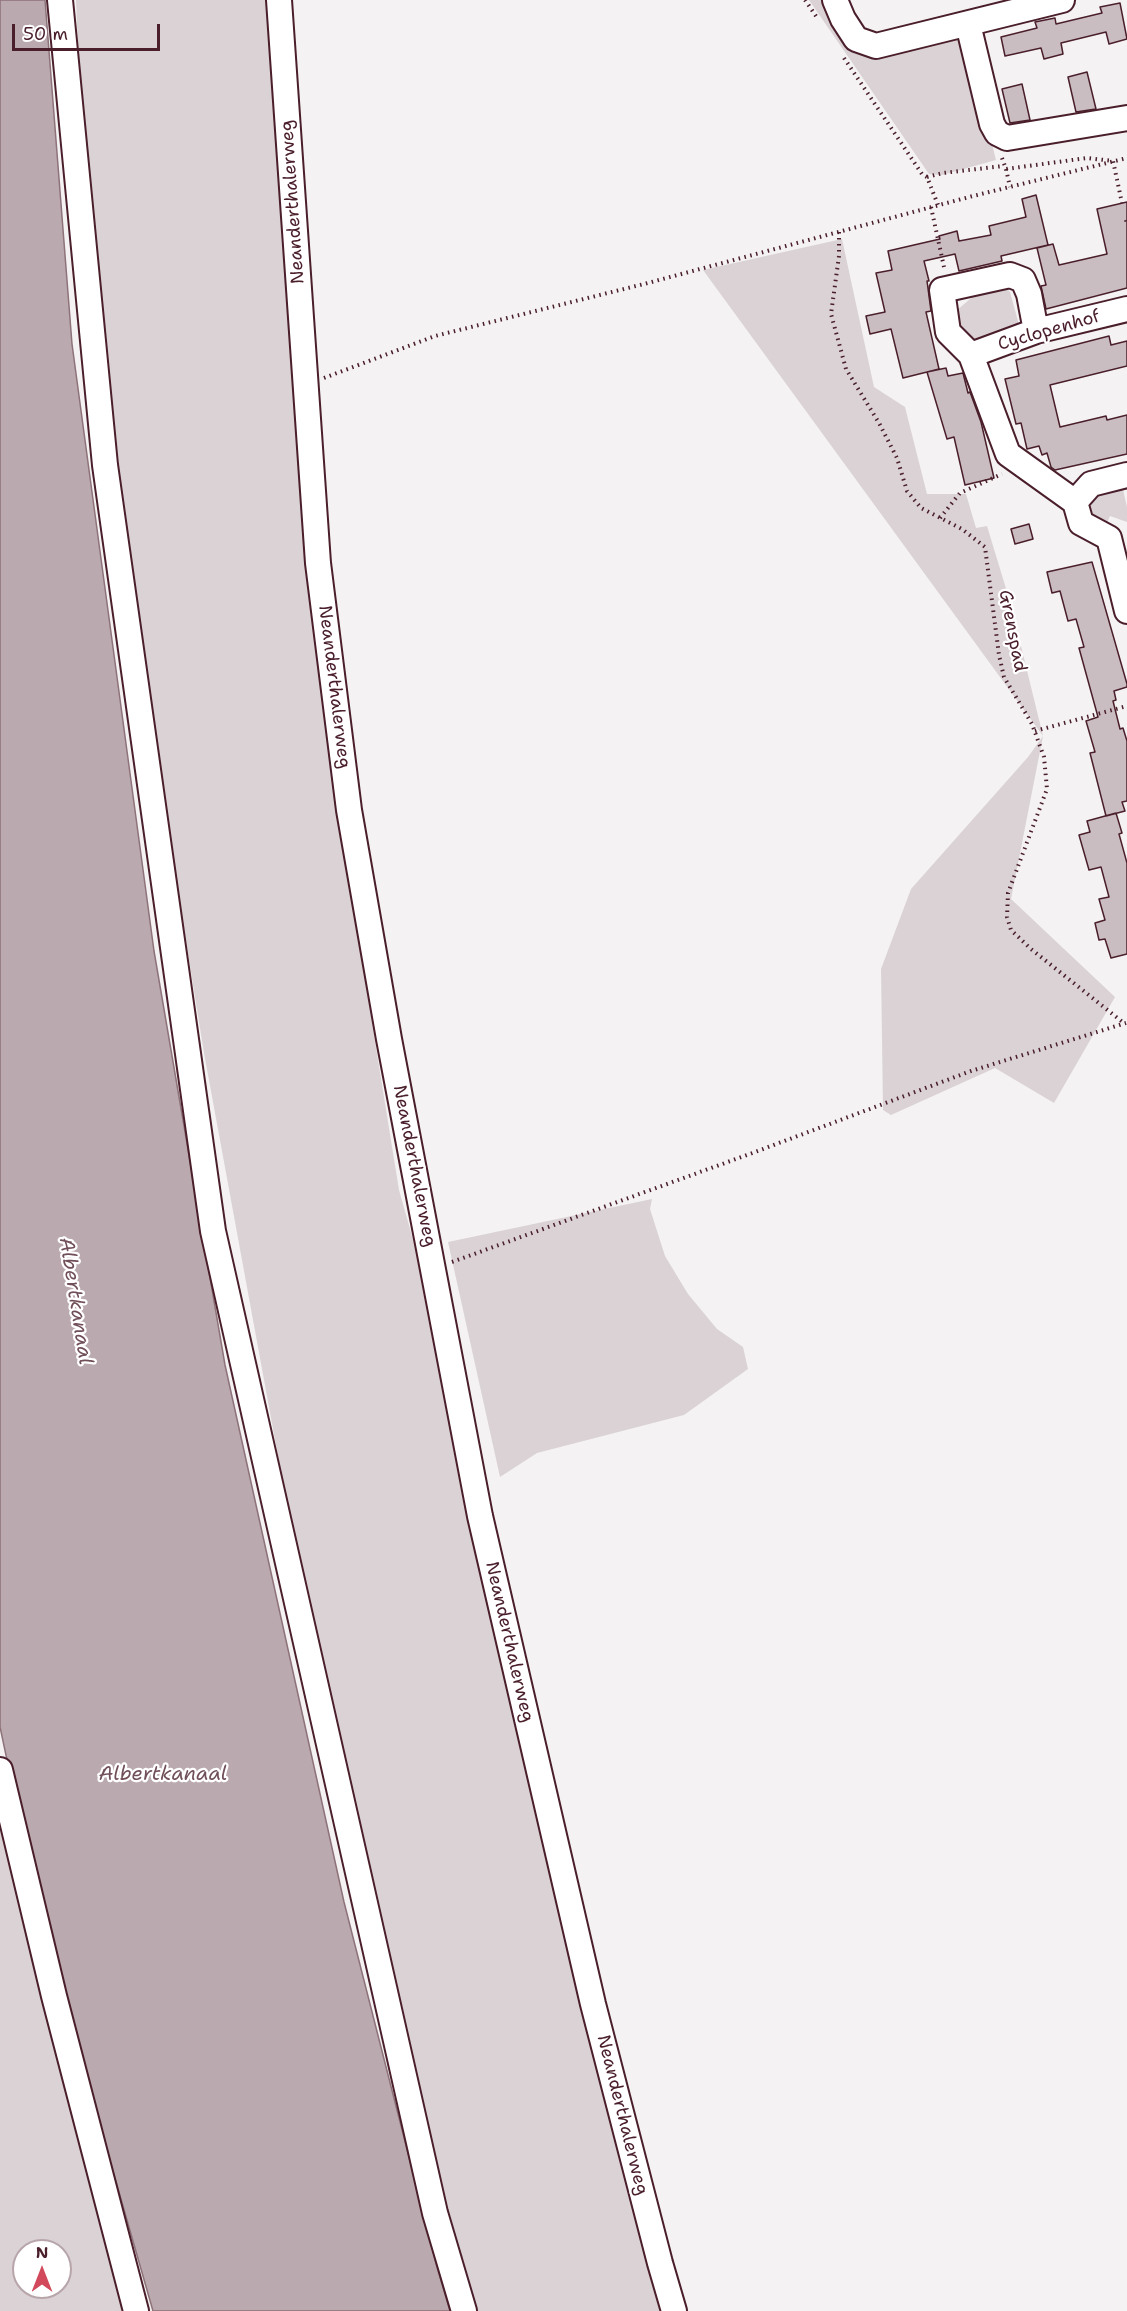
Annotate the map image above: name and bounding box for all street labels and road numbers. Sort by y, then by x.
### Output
street label: Neanderthalerweg [276,119,310,285]
street label: Cyclopenhof [996,306,1102,356]
street label: Grenspad [993,588,1031,674]
street label: Neanderthalerweg [313,604,355,770]
street label: Neanderthalerweg [388,1083,440,1249]
street label: Neanderthalerweg [480,1560,538,1724]
street label: Neanderthalerweg [592,2033,652,2197]

